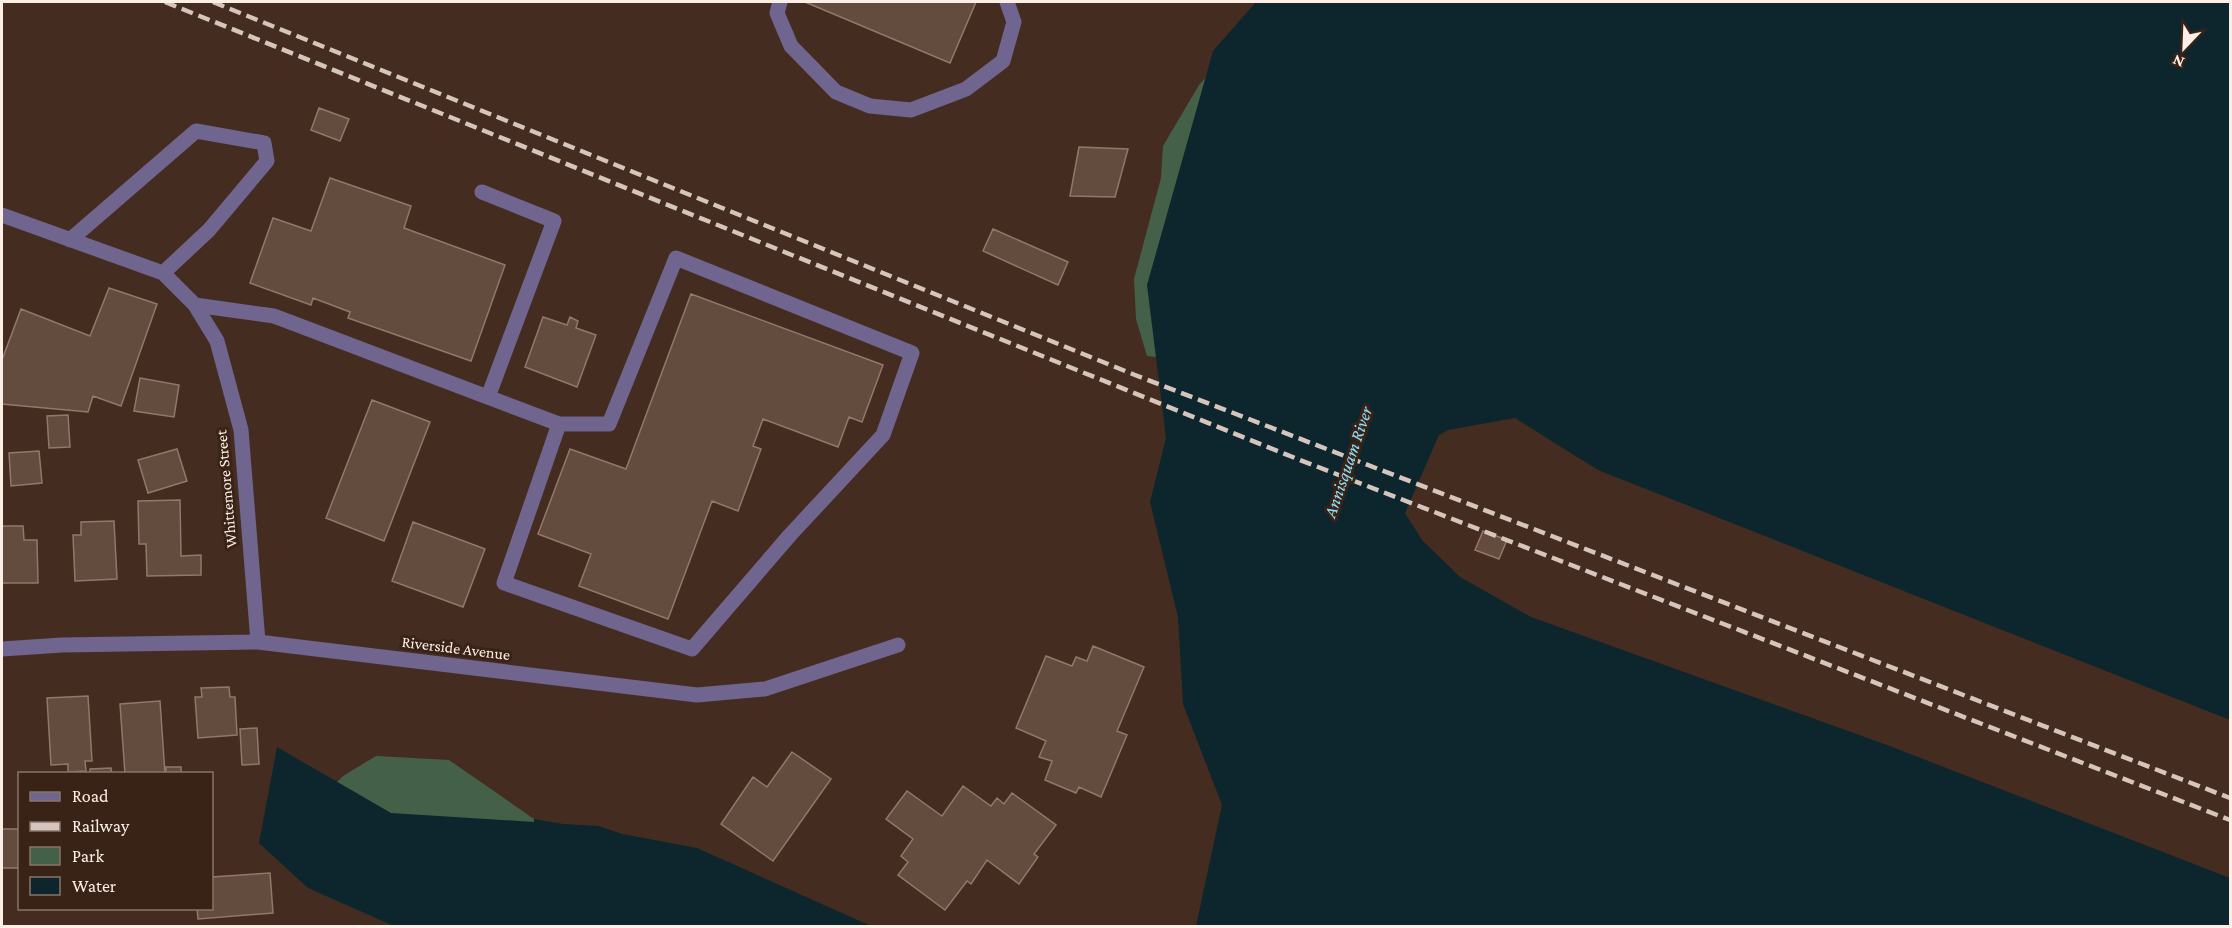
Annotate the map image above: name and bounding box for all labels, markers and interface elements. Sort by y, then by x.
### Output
north arrow [2154,18,2214,78]
text: N [2170,51,2187,71]
water label: Annisquam River [1319,403,1377,521]
street label: Whittemore Street [212,428,240,549]
street label: Riverside Avenue [401,633,511,663]
legend [18,772,213,910]
text: Road [72,786,109,806]
text: Railway [72,816,130,836]
text: Park [72,846,104,866]
text: Water [72,876,117,896]

